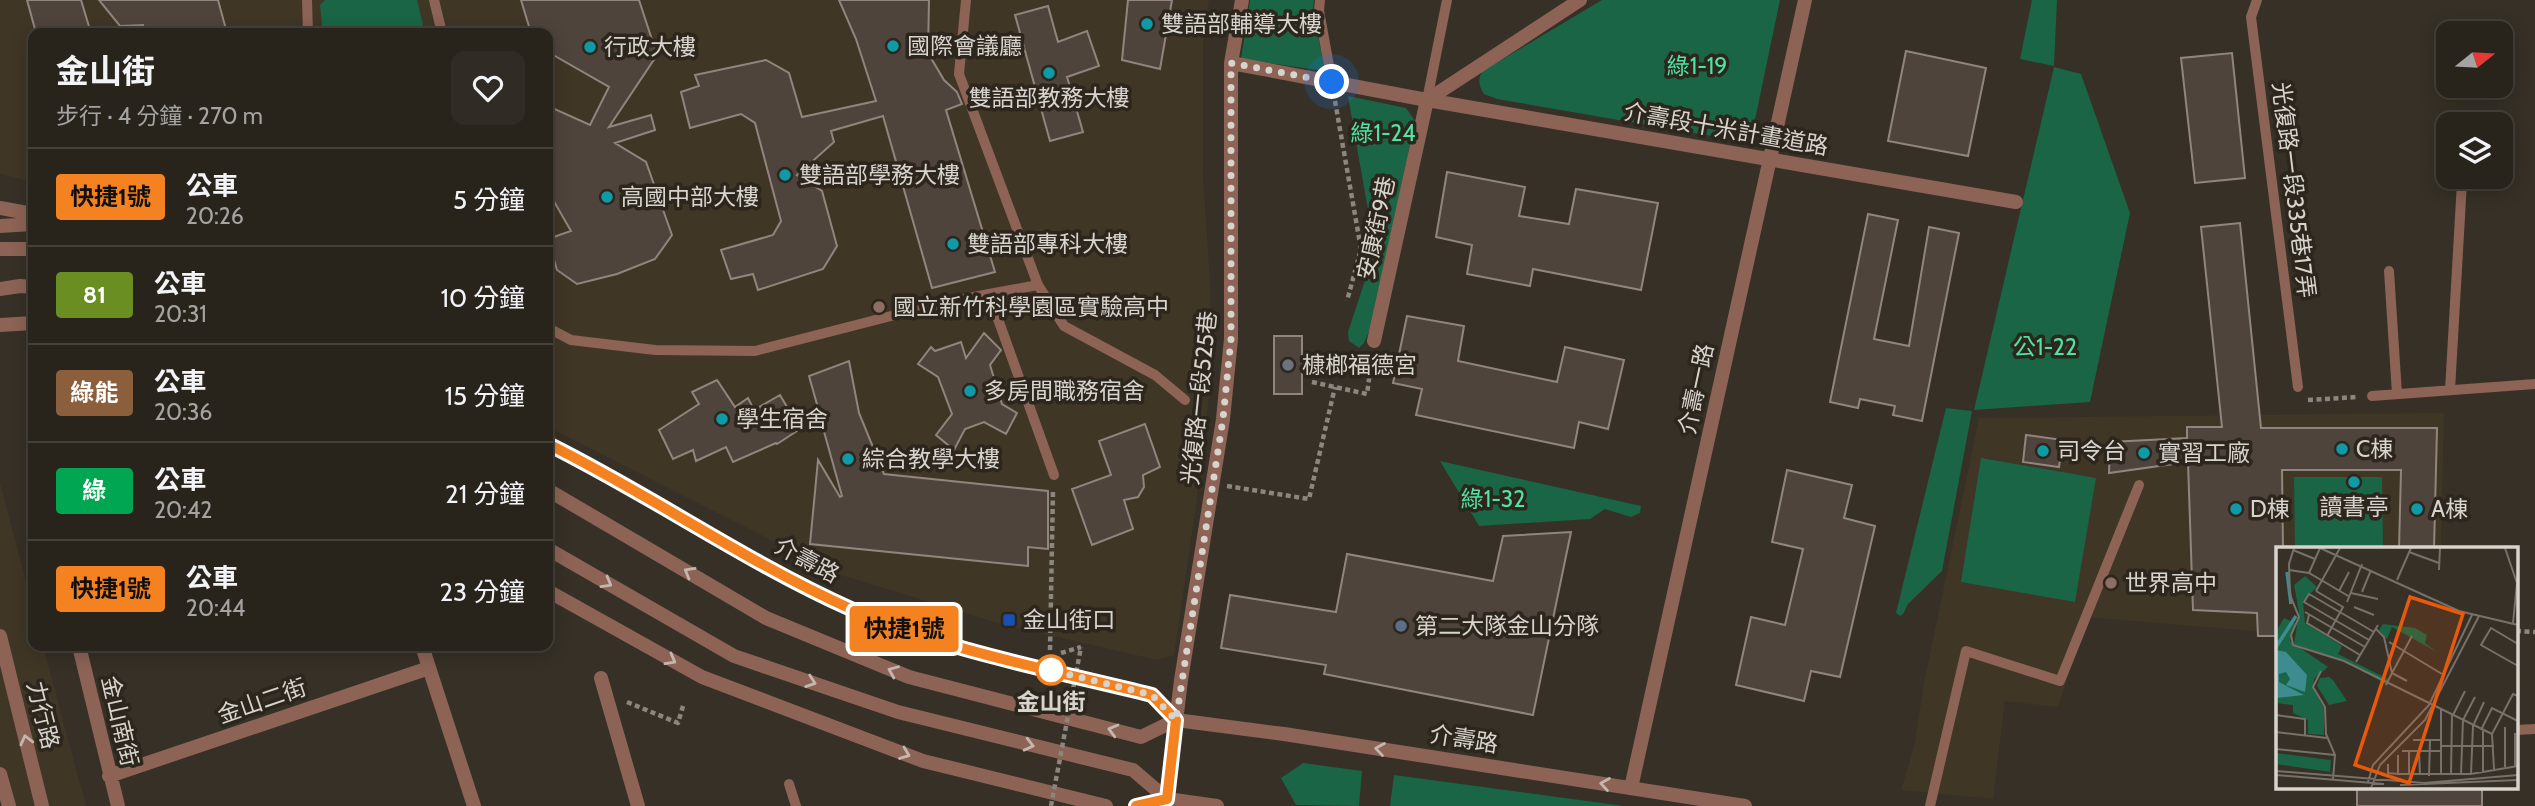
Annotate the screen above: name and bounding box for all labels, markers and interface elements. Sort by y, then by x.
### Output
place label: 雙語部輔導大樓 [1161,10,1322,38]
marker: 雙語部輔導大樓 [1139,16,1155,32]
north arrow [2436,21,2513,98]
map controls [2436,21,2513,189]
place label: 國際會議廳 [907,32,1022,60]
place label: 行政大樓 [604,33,696,61]
marker: 國際會議廳 [885,38,901,54]
marker: 行政大樓 [582,39,598,55]
text: 金山街 [56,51,155,91]
button: heart [451,51,525,125]
park label: 綠1-19 [1667,52,1727,80]
your location [1314,64,1349,99]
marker: 雙語部教務大樓 [1041,65,1057,81]
street label: 光復路一段335巷17弄 [2267,80,2321,300]
place label: 雙語部教務大樓 [969,84,1130,112]
street label: 介壽段十米計畫道路 [1622,97,1830,161]
text: 步行 · 4 分鐘 · 270 m [56,102,263,130]
button: layers [2436,112,2513,189]
park label: 綠1-24 [1350,119,1416,147]
place label: 雙語部學務大樓 [799,161,960,189]
marker: 雙語部學務大樓 [777,167,793,183]
text: 公車 [186,170,238,202]
street label: 安康街9巷 [1351,174,1401,282]
text: 快捷1號 [70,182,151,211]
place label: 高國中部大樓 [621,183,759,211]
text: 5 分鐘 [453,184,525,216]
marker: 高國中部大樓 [599,189,615,205]
text: 20:26 [186,202,244,230]
place label: 雙語部專科大樓 [967,230,1128,258]
marker: 雙語部專科大樓 [945,236,961,252]
text: 公車 [154,268,206,300]
text: 81 [83,280,106,309]
text: 10 分鐘 [441,282,525,314]
place label: 國立新竹科學園區實驗高中 [893,293,1169,321]
marker: 國立新竹科學園區實驗高中 [871,299,887,315]
text: 20:31 [154,300,207,328]
street label: 光復路一段525巷 [1176,310,1222,486]
park label: 公1-22 [2013,333,2077,361]
street label: 介壽一路 [1673,341,1719,437]
place label: 槺榔福德宮 [1302,351,1417,379]
marker: 槺榔福德宮 [1280,357,1296,373]
text: 公車 [154,366,206,398]
place label: 多房間職務宿舍 [984,377,1145,405]
text: 綠能 [71,378,119,407]
text: 15 分鐘 [445,380,525,412]
marker: 多房間職務宿舍 [962,383,978,399]
text: 20:36 [154,398,212,426]
place label: 學生宿舍 [736,405,828,433]
marker: 學生宿舍 [714,411,730,427]
place label: C棟 [2356,435,2393,463]
place label: 司令台 [2057,437,2126,465]
place label: 實習工廠 [2158,439,2250,467]
marker: C棟 [2334,441,2350,457]
marker: 司令台 [2035,443,2051,459]
place label: 綜合教學大樓 [862,445,1000,473]
marker: 實習工廠 [2136,445,2152,461]
marker: 綜合教學大樓 [840,451,856,467]
text: 公車 [154,464,206,496]
marker: 讀書亭 [2346,474,2362,490]
text: 綠 [83,476,107,505]
text: 21 分鐘 [445,478,525,510]
park label: 綠1-32 [1461,485,1525,513]
place label: 讀書亭 [2320,493,2389,521]
place label: D棟 [2250,495,2290,523]
place label: A棟 [2431,495,2468,523]
text: 20:42 [154,496,212,524]
marker: D棟 [2228,501,2244,517]
marker: A棟 [2409,501,2425,517]
street label: 介壽路 [770,531,844,589]
inset map [2276,547,2518,788]
text: 公車 [186,562,238,594]
one-way arrow [683,568,696,581]
place label: 世界高中 [2125,569,2217,597]
text: 快捷1號 [70,574,151,603]
one-way arrow [599,575,612,588]
marker: 世界高中 [2103,575,2119,591]
text: 23 分鐘 [439,576,525,608]
text: 20:44 [186,594,245,622]
line badge: 快捷1號 [855,606,953,652]
place label: 金山街口 [1023,606,1115,634]
marker: 金山街口 [1001,612,1017,628]
place label: 第二大隊金山分隊 [1415,612,1599,640]
text: 快捷1號 [864,614,944,643]
marker: 第二大隊金山分隊 [1393,618,1409,634]
one-way arrow [664,652,677,665]
marker: 金山街 [1036,655,1066,685]
one-way arrow [888,665,900,679]
street label: 金山南街 [96,673,144,769]
street label: 金山二街 [214,673,310,729]
one-way arrow [804,674,816,688]
street label: 力行路 [21,678,65,752]
place label: 金山街 [1017,688,1086,716]
street label: 介壽路 [1428,720,1500,758]
one-way arrow [1107,724,1119,738]
one-way arrow [20,734,34,746]
one-way arrow [1023,737,1035,751]
one-way arrow [1374,741,1386,756]
one-way arrow [898,746,910,760]
one-way arrow [1599,776,1611,791]

